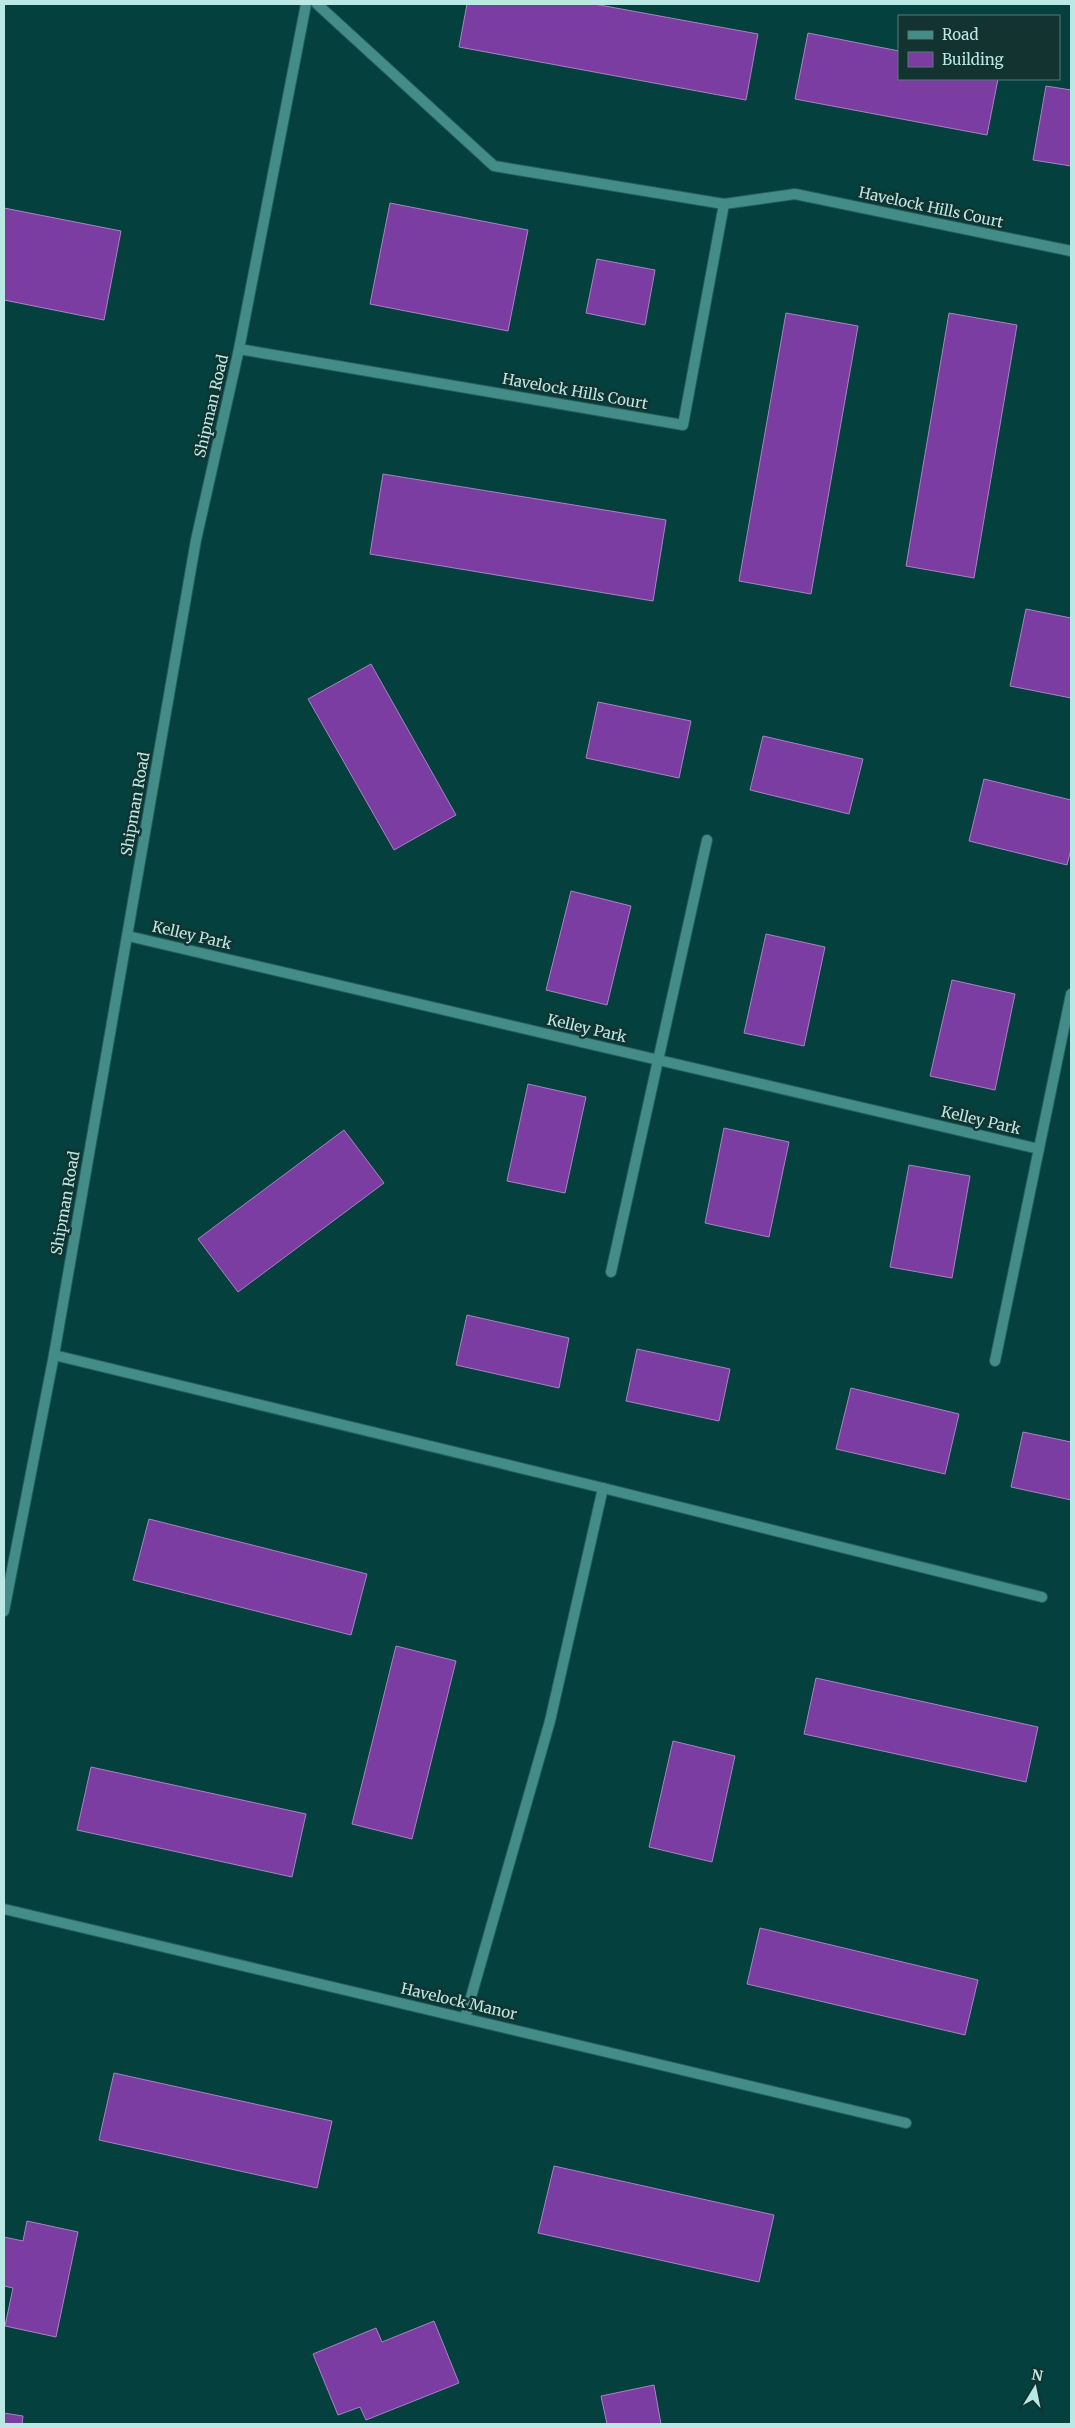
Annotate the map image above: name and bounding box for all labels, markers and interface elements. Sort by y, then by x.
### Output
legend [898,15,1060,80]
text: Road [942,25,978,44]
text: Building [942,50,1004,69]
street label: Havelock Hills Court [857,182,1005,232]
street label: Shipman Road [190,353,232,459]
street label: Havelock Hills Court [501,369,649,413]
street label: Shipman Road [116,750,154,858]
street label: Kelley Park [150,917,234,953]
street label: Kelley Park [545,1010,629,1046]
street label: Kelley Park [939,1102,1023,1138]
street label: Shipman Road [46,1149,84,1257]
street label: Havelock Manor [399,1978,519,2024]
north arrow [1010,2363,1060,2413]
text: N [1030,2365,1044,2385]

